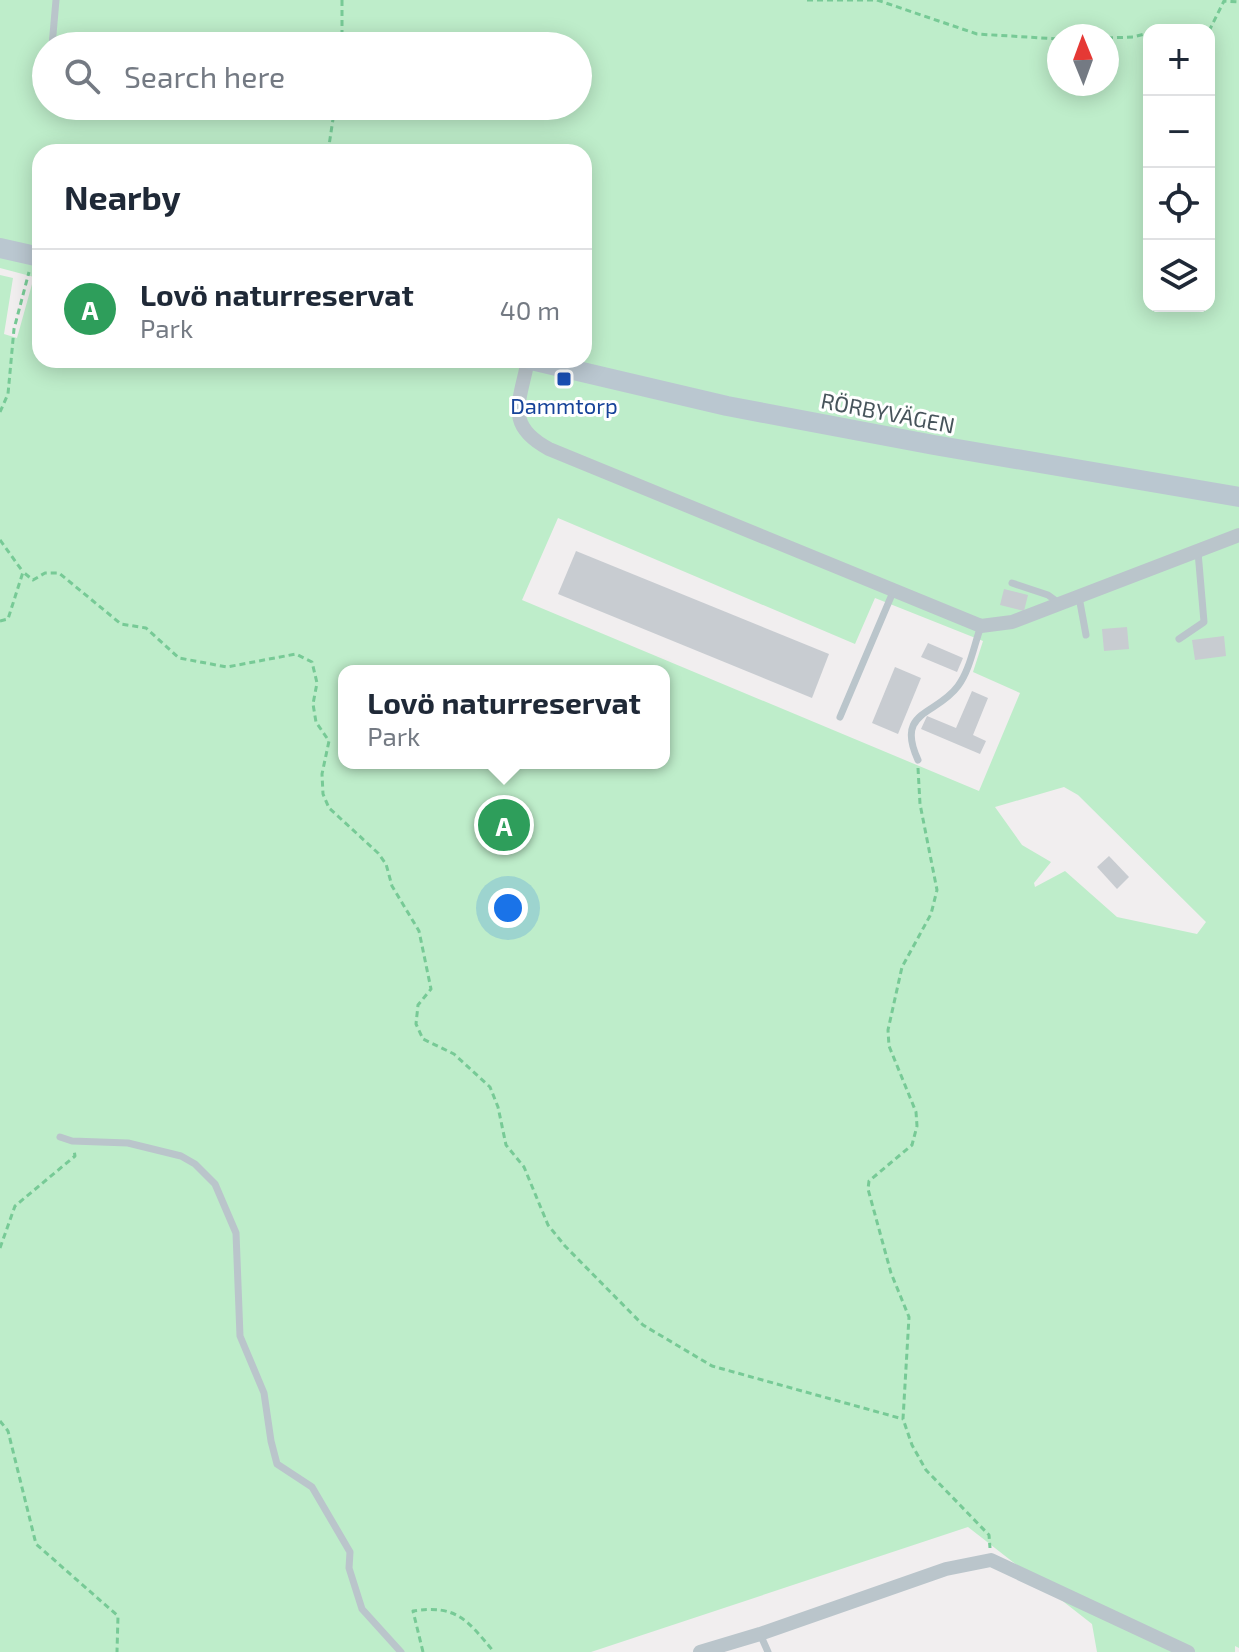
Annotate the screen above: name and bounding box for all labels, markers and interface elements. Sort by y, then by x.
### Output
north arrow [1047,24,1119,96]
map controls [1143,24,1215,312]
button: + [1143,24,1215,96]
search box [32,32,592,120]
icon: search [60,54,104,98]
text: Search here [124,58,285,94]
button: − [1143,96,1215,168]
button: locate [1143,168,1215,240]
text: Nearby [64,176,181,217]
button: layers [1143,240,1215,312]
text: Lovö naturreservat [140,276,414,312]
text: A [82,294,98,325]
text: 40 m [500,294,560,325]
text: Park [140,312,193,343]
marker: Dammtorp [555,370,573,388]
street label: RÖRBYVÄGEN [819,386,957,438]
place label: Dammtorp [510,392,618,418]
popup [338,665,670,769]
text: Lovö naturreservat [367,684,641,720]
text: Park [367,720,420,751]
pin: A [478,795,530,855]
your location [488,888,528,928]

